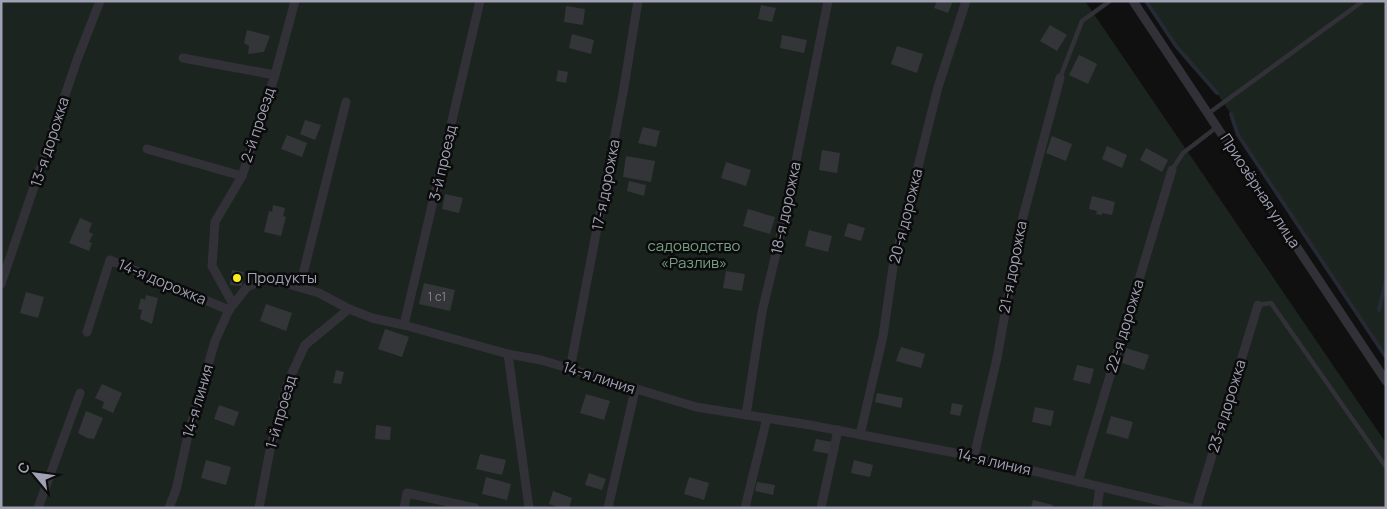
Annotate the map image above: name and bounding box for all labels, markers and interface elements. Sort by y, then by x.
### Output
street label: 2-й проезд [236,85,280,165]
street label: 13-я дорожка [25,94,74,190]
street label: 3-й проезд [424,123,461,203]
street label: Приозёрная улица [1215,129,1305,252]
street label: 17-я дорожка [586,138,625,232]
street label: 18-я дорожка [765,160,806,256]
street label: 20-я дорожка [884,166,927,265]
street label: 21-я дорожка [993,219,1032,315]
park label: садоводство «Разлив» [648,235,741,273]
street label: 14-я дорожка [115,254,210,310]
place label: Продукты [247,267,317,288]
marker: Продукты [231,272,243,284]
street label: 22-я дорожка [1100,277,1149,375]
house number: 1 с1 [428,288,446,305]
street label: 14-я линия [560,356,638,399]
street label: 23-я дорожка [1202,357,1251,455]
street label: 14-я линия [177,362,218,440]
street label: 1-й проезд [260,373,301,451]
street label: 14-я линия [955,443,1033,480]
north arrow [10,449,60,499]
text: С [12,458,34,477]

